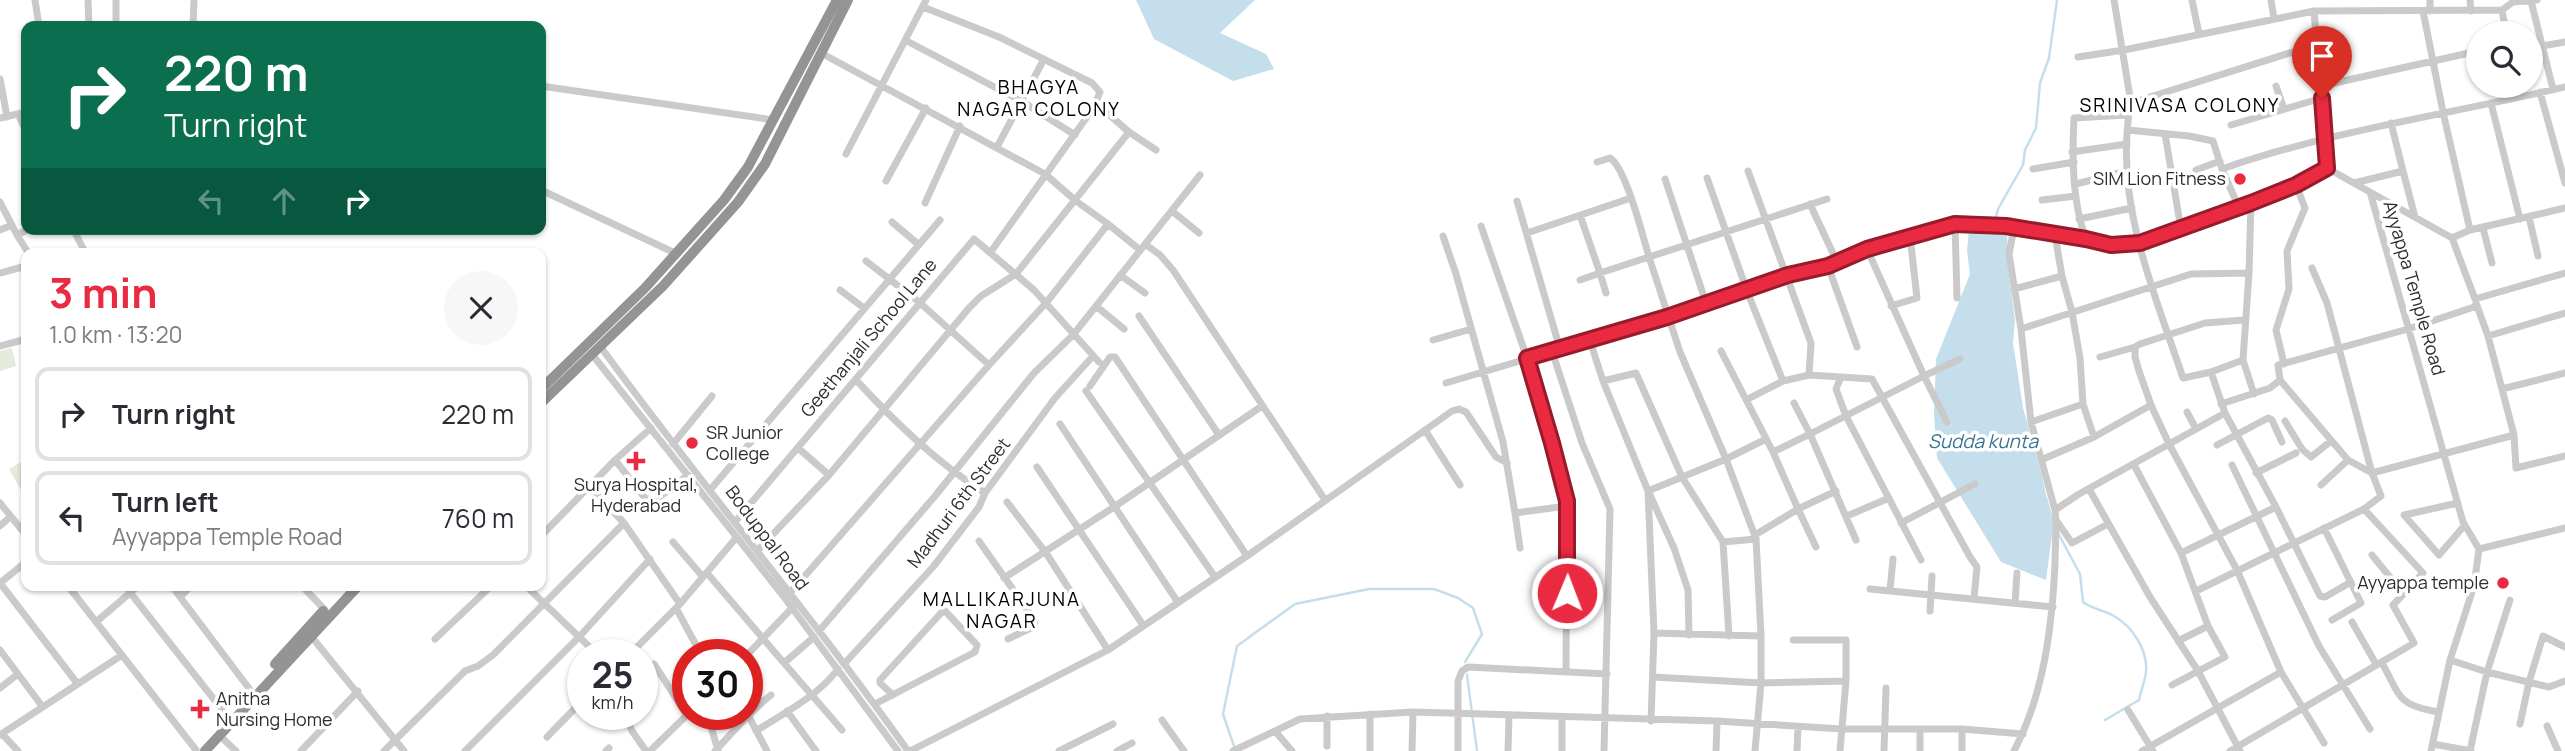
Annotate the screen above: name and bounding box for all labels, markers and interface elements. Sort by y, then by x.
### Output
map controls [2466,21,2543,98]
button: search [2466,21,2543,98]
pin [2292,26,2352,98]
icon: arrive [2303,37,2341,75]
text: 220 m [164,39,308,106]
icon: right [49,49,140,140]
district label: BHAGYA NAGAR COLONY [957,74,1121,122]
district label: SRINIVASA COLONY [2080,92,2280,118]
text: Turn right [164,103,307,147]
place label: SIM Lion Fitness [2093,166,2226,190]
marker: SIM Lion Fitness [2232,171,2248,187]
icon: left [192,182,230,220]
icon: ahead [265,182,303,220]
icon: right [338,182,376,220]
street label: Ayyappa Temple Road [2379,198,2451,378]
street label: Geethanjali School Lane [795,253,942,422]
text: 3 min [49,263,158,321]
button: close [444,271,518,345]
text: 1.0 km · 13:20 [49,318,183,350]
icon: right [53,395,91,433]
text: Turn right [112,396,236,432]
text: 220 m [441,396,514,432]
place label: SR Junior College [706,420,784,465]
water label: Sudda kunta [1928,428,2039,454]
street label: Madhuri 6th Street [901,432,1015,572]
marker: SR Junior College [684,435,700,451]
marker: Surya Hospital, Hyderabad [626,451,646,471]
place label: Surya Hospital, Hyderabad [574,472,698,517]
street label: Boduppal Road [721,480,815,594]
text: Turn left [112,484,219,520]
icon: left [53,499,91,537]
text: 760 m [442,500,514,536]
text: Ayyappa Temple Road [112,520,343,552]
position arrow [1530,556,1604,630]
place label: Ayyappa temple [2357,570,2489,594]
marker: Ayyappa temple [2495,575,2511,591]
district label: MALLIKARJUNA NAGAR [923,586,1081,634]
speed limit sign: 30 [672,639,763,730]
text: 25 [592,651,633,699]
place label: Anitha Nursing Home [216,686,332,731]
text: km/h [592,690,633,714]
marker: Anitha Nursing Home [190,699,210,719]

